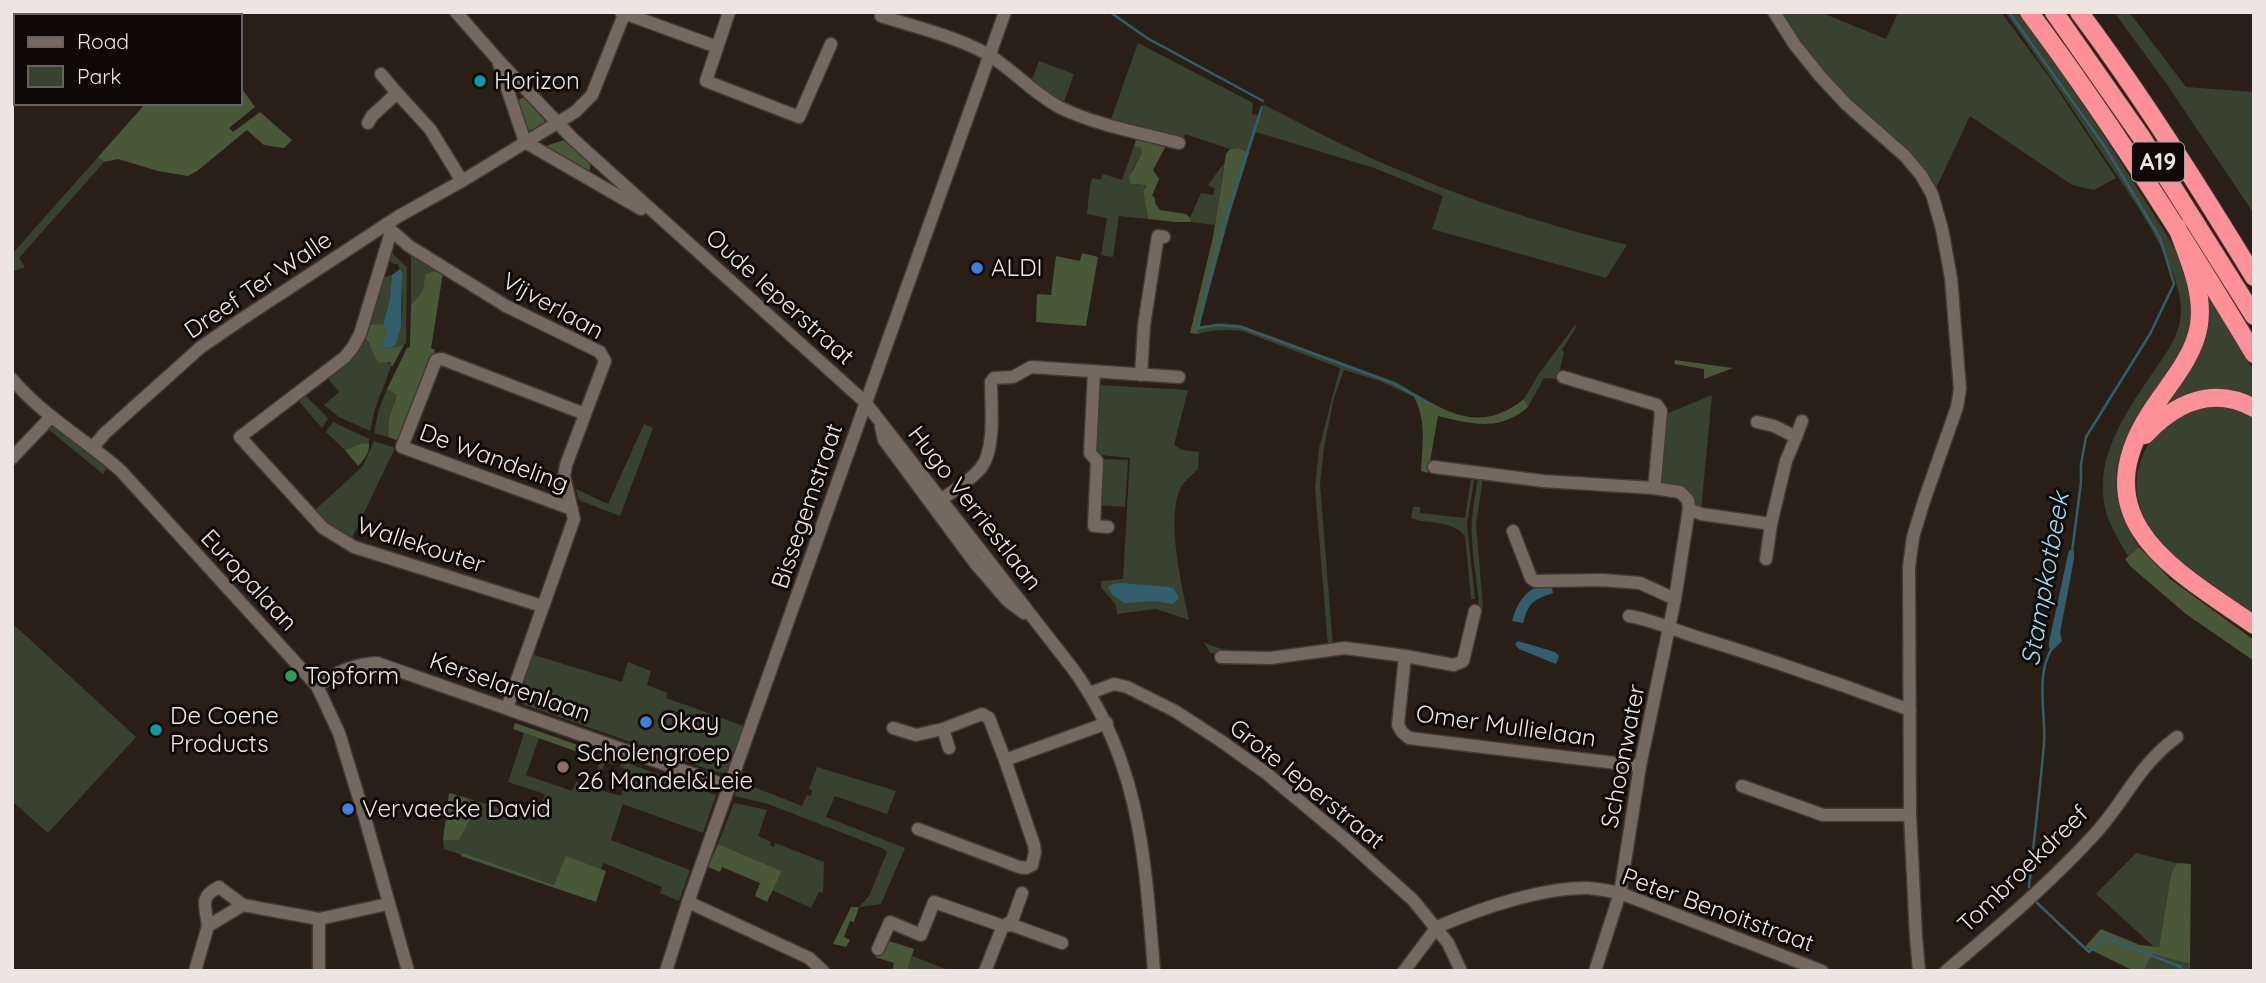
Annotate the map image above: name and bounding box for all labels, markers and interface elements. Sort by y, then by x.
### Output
legend [14,14,242,105]
text: Road [77,28,129,54]
text: Park [77,63,121,89]
place label: Horizon [494,65,580,95]
marker: Horizon [472,73,488,89]
road number: A19 [2132,142,2184,182]
street label: Oude Ieperstraat [700,222,861,371]
street label: Dreef Ter Walle [178,224,337,344]
place label: ALDI [991,252,1043,282]
marker: ALDI [969,260,985,276]
street label: Vijverlaan [497,265,610,345]
street label: De Wandeling [416,416,573,498]
street label: Bissegemstraat [764,419,848,592]
street label: Hugo Verriestlaan [902,419,1049,596]
water label: Stampkotbeek [2013,488,2076,668]
street label: Wallekouter [353,509,489,579]
street label: Europalaan [195,522,304,636]
street label: Kerselarenlaan [426,644,595,728]
place label: Topform [305,660,399,690]
marker: Topform [283,668,299,684]
street label: Schoonwater [1593,681,1651,830]
street label: Omer Mullielaan [1414,698,1598,753]
place label: De Coene Products [170,700,279,758]
place label: Okay [660,706,719,736]
street label: Grote Ieperstraat [1224,712,1391,855]
marker: Okay [638,714,654,730]
marker: De Coene Products [148,722,164,738]
place label: Scholengroep 26 Mandel&Leie [577,737,753,795]
marker: Scholengroep 26 Mandel&Leie [555,759,571,775]
place label: Vervaecke David [362,793,551,823]
street label: Tombroekdreef [1951,798,2094,938]
marker: Vervaecke David [340,801,356,817]
street label: Peter Benoitstraat [1618,860,1818,958]

